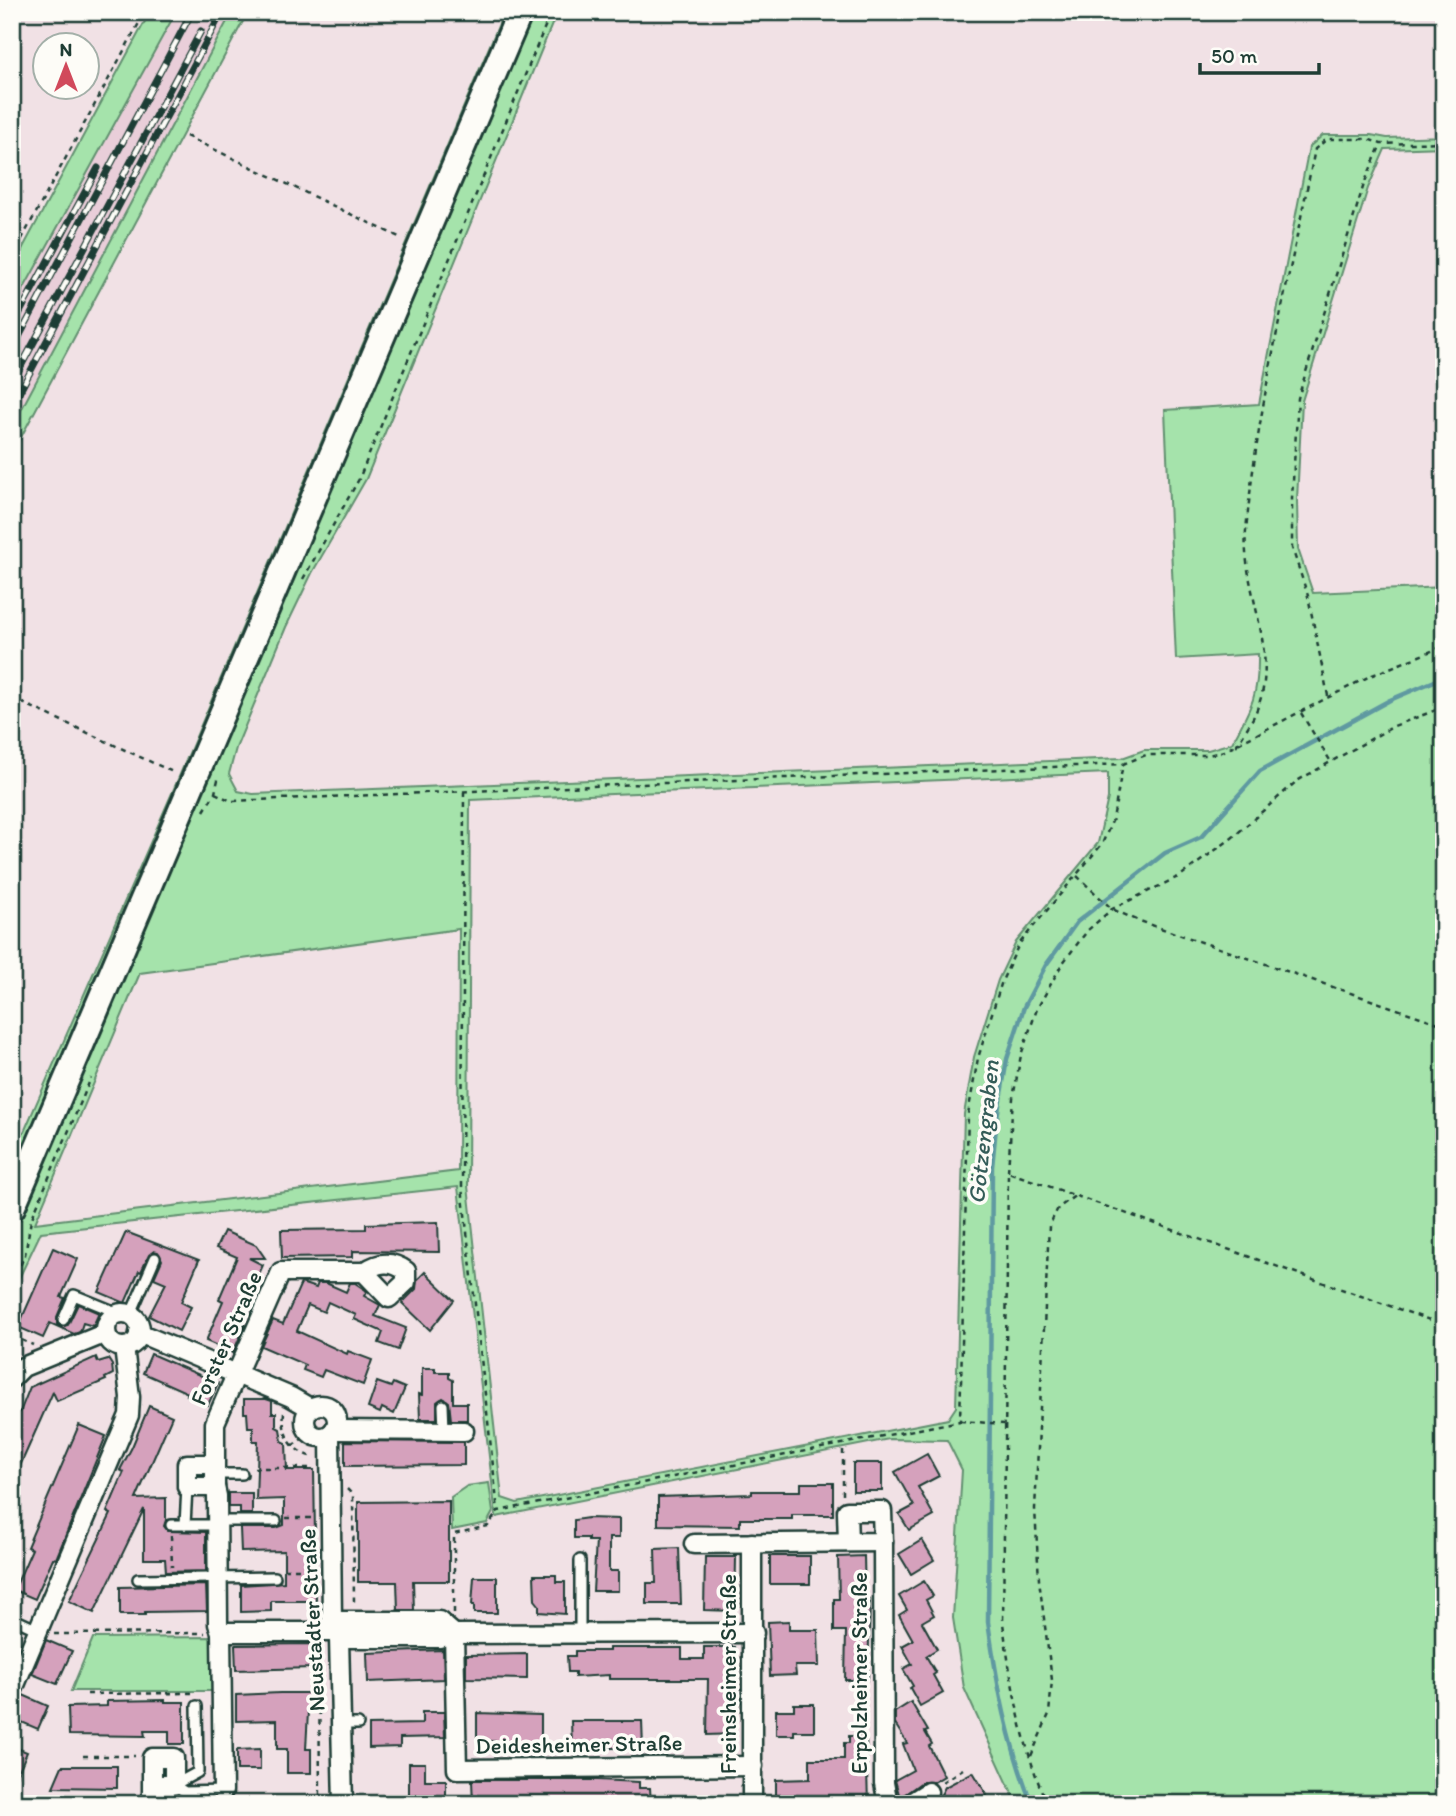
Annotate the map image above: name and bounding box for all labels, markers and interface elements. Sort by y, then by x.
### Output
north arrow [32,32,102,102]
scale bar [1200,32,1320,76]
text: N [60,38,72,61]
text: 50 m [1211,43,1258,68]
water label: Götzengraben [961,1058,1005,1205]
street label: Forster Straße [184,1267,268,1409]
street label: Neustadter Straße [293,1528,331,1712]
street label: Erpolzheimer Straße [845,1572,873,1774]
street label: Freinsheimer Straße [714,1574,742,1774]
street label: Deidesheimer Straße [475,1728,683,1760]

